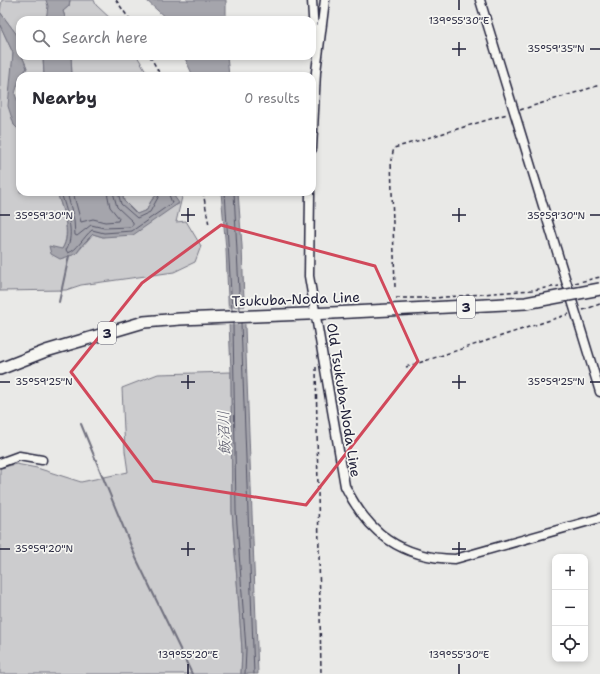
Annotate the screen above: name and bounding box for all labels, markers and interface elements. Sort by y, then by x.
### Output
text: 139°55'30"E [429,14,489,27]
search box [16,16,316,60]
icon: search [30,27,52,49]
text: Search here [62,28,148,48]
text: 35°59'35"N [527,42,585,55]
text: Nearby [32,87,97,109]
text: 0 results [244,90,300,107]
text: 35°59'30"N [15,209,73,222]
text: 35°59'30"N [527,209,585,222]
street label: Tsukuba-Noda Line [232,288,360,310]
road number: 3 [457,296,475,318]
street label: Old Tsukuba-Noda Line [323,321,365,479]
road number: 3 [98,322,116,344]
text: 35°59'25"N [15,375,73,388]
text: 35°59'25"N [527,375,585,388]
water label: 飯沼川 [213,410,235,456]
text: 35°59'20"N [15,542,73,555]
map controls [552,554,588,662]
button: + [552,554,588,590]
button: − [552,590,588,626]
button: locate [552,626,588,662]
text: 139°55'20"E [158,648,218,661]
text: 139°55'30"E [429,648,489,661]

